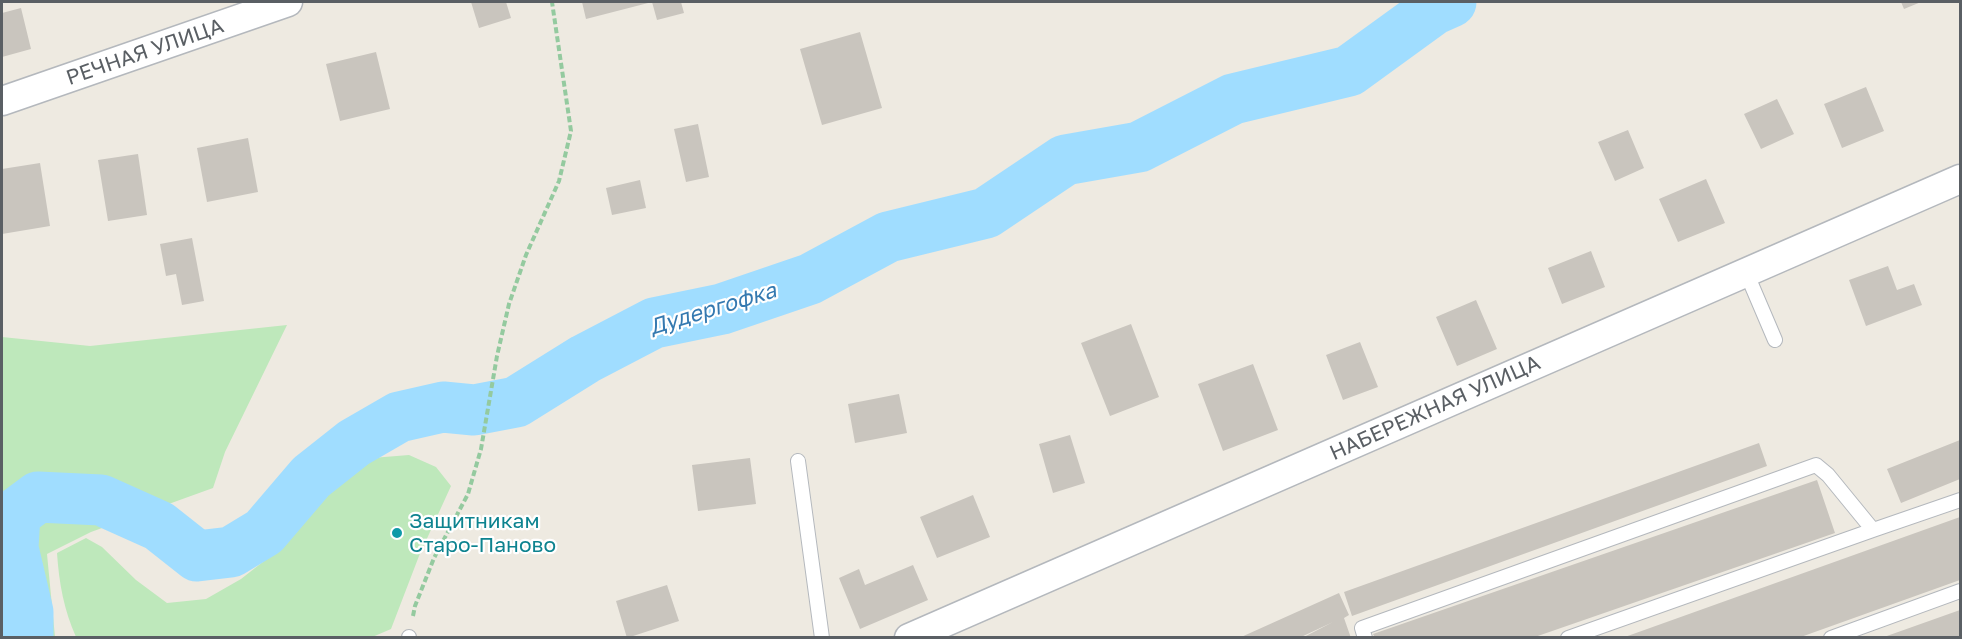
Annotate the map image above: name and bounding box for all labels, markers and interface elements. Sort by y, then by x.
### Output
street label: РЕЧНАЯ УЛИЦА [63,13,227,91]
water label: Дудергофка [646,277,780,341]
street label: НАБЕРЕЖНАЯ УЛИЦА [1326,350,1544,466]
place label: Защитникам Старо-Паново [409,508,556,558]
marker: Защитникам Старо-Паново [390,526,404,540]

